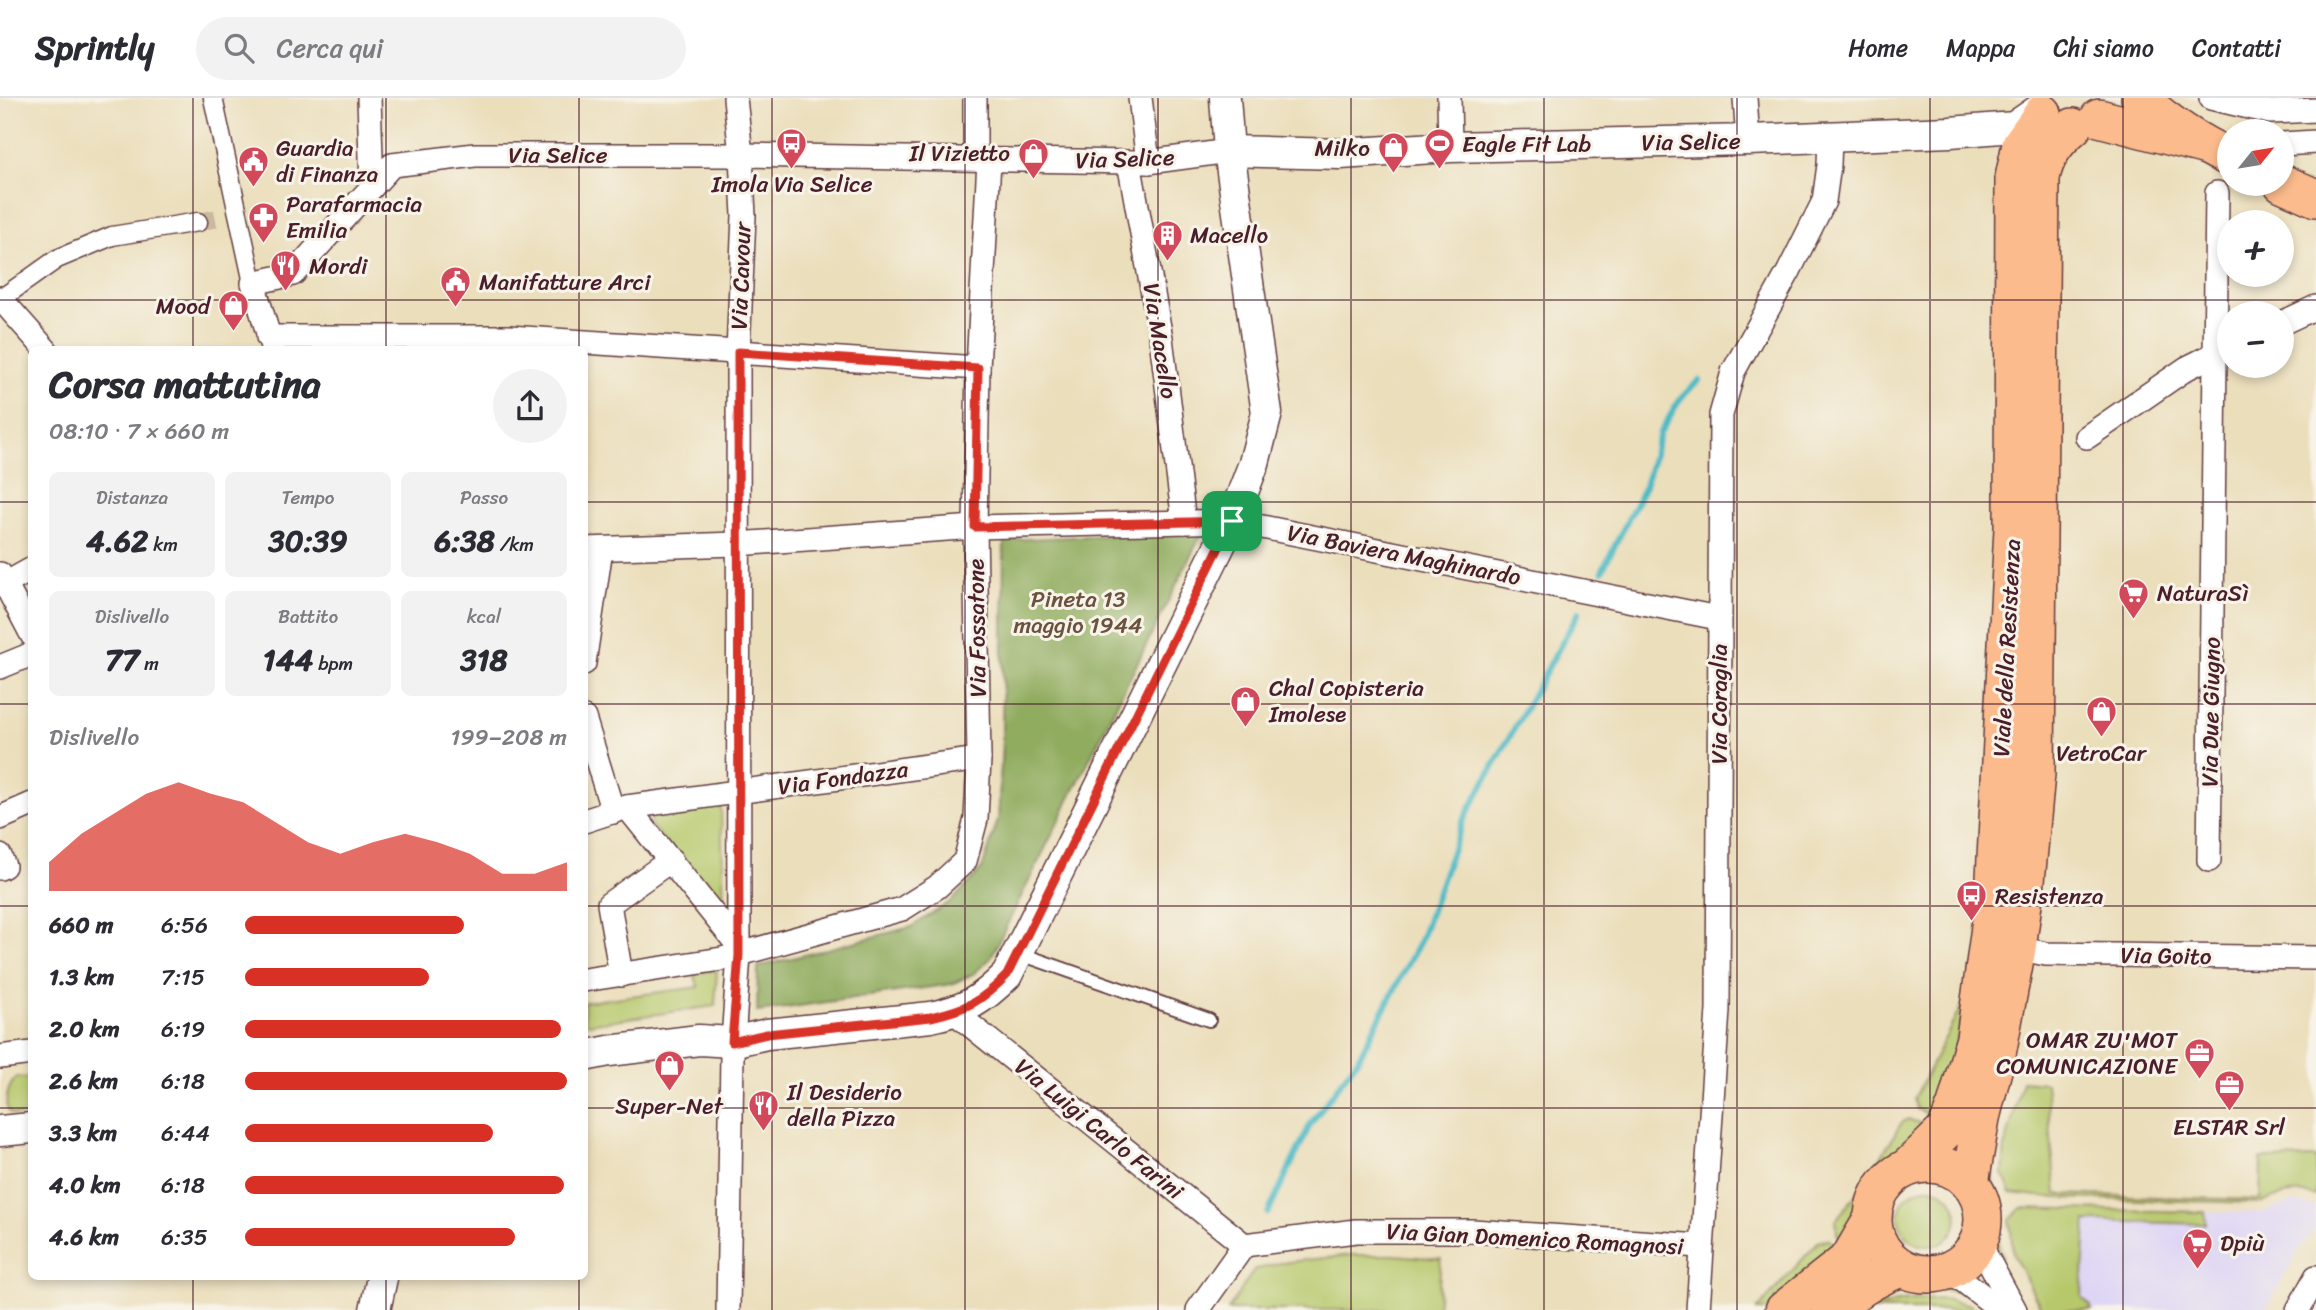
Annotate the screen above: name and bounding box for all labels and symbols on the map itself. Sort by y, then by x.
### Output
north arrow [2217,119,2294,196]
street label: Via Selice [1641,121,1741,163]
place label: Eagle Fit Lab [1462,124,1592,165]
bus stop icon: Imola Via Selice [775,126,809,170]
sports icon: Eagle Fit Lab [1422,127,1456,171]
place label: Guardia di Finanza [276,128,378,195]
place label: Milko [1314,128,1370,169]
shop icon: Milko [1376,131,1410,175]
place label: Il Vizietto [908,133,1010,174]
street label: Via Selice [508,135,608,176]
shop icon: Il Vizietto [1016,136,1050,180]
street label: Via Selice [1075,137,1175,181]
public building icon: Guardia di Finanza [236,144,270,188]
place label: Imola Via Selice [710,164,873,205]
place label: Parafarmacia Emilia [286,184,422,251]
pharmacy icon: Parafarmacia Emilia [246,200,280,244]
place label: Macello [1190,215,1268,256]
building icon: Macello [1150,218,1184,262]
street label: Via Cavour [719,220,763,330]
place label: Mordi [309,246,368,287]
restaurant icon: Mordi [269,249,303,293]
place label: Manifatture Arci [479,262,651,303]
public building icon: Manifatture Arci [439,265,473,309]
street label: Via Macello [1131,280,1189,402]
place label: Mood [156,286,212,327]
shop icon: Mood [216,289,250,333]
pin [1202,491,1262,551]
street label: Via Baviera Maghinardo [1284,512,1525,598]
street label: Viale della Resistenza [1981,538,2033,758]
street label: Via Fossatone [955,558,999,698]
place label: NaturaSì [2157,573,2249,614]
supermarket icon: NaturaSì [2117,576,2151,620]
park label: Pineta 13 maggio 1944 [1014,579,1142,646]
street label: Via Due Giugno [2189,636,2233,787]
street label: Via Coraglia [1699,643,1740,764]
place label: Chal Copisteria Imolese [1268,668,1424,735]
shop icon: Chal Copisteria Imolese [1229,684,1263,728]
shop icon: VetroCar [2084,695,2118,739]
place label: VetroCar [2056,733,2148,774]
street label: Via Fondazza [775,749,911,807]
place label: Resistenza [1995,876,2104,917]
bus stop icon: Resistenza [1955,879,1989,923]
street label: Via Goito [2120,935,2212,977]
place label: OMAR ZU'MOT COMUNICAZIONE [1996,1020,2179,1087]
office icon: OMAR ZU'MOT COMUNICAZIONE [2183,1036,2217,1080]
shop icon: Super-Net [652,1048,686,1092]
street label: Via Luigi Carlo Farini [1005,1048,1193,1211]
office icon: ELSTAR Srl [2212,1069,2246,1113]
place label: Il Desiderio della Pizza [786,1072,902,1139]
place label: Super-Net [615,1086,724,1127]
restaurant icon: Il Desiderio della Pizza [747,1088,781,1132]
place label: ELSTAR Srl [2173,1107,2285,1148]
street label: Via Gian Domenico Romagnosi [1385,1211,1685,1267]
place label: Dpiù [2220,1223,2265,1264]
supermarket icon: Dpiù [2180,1226,2214,1270]

